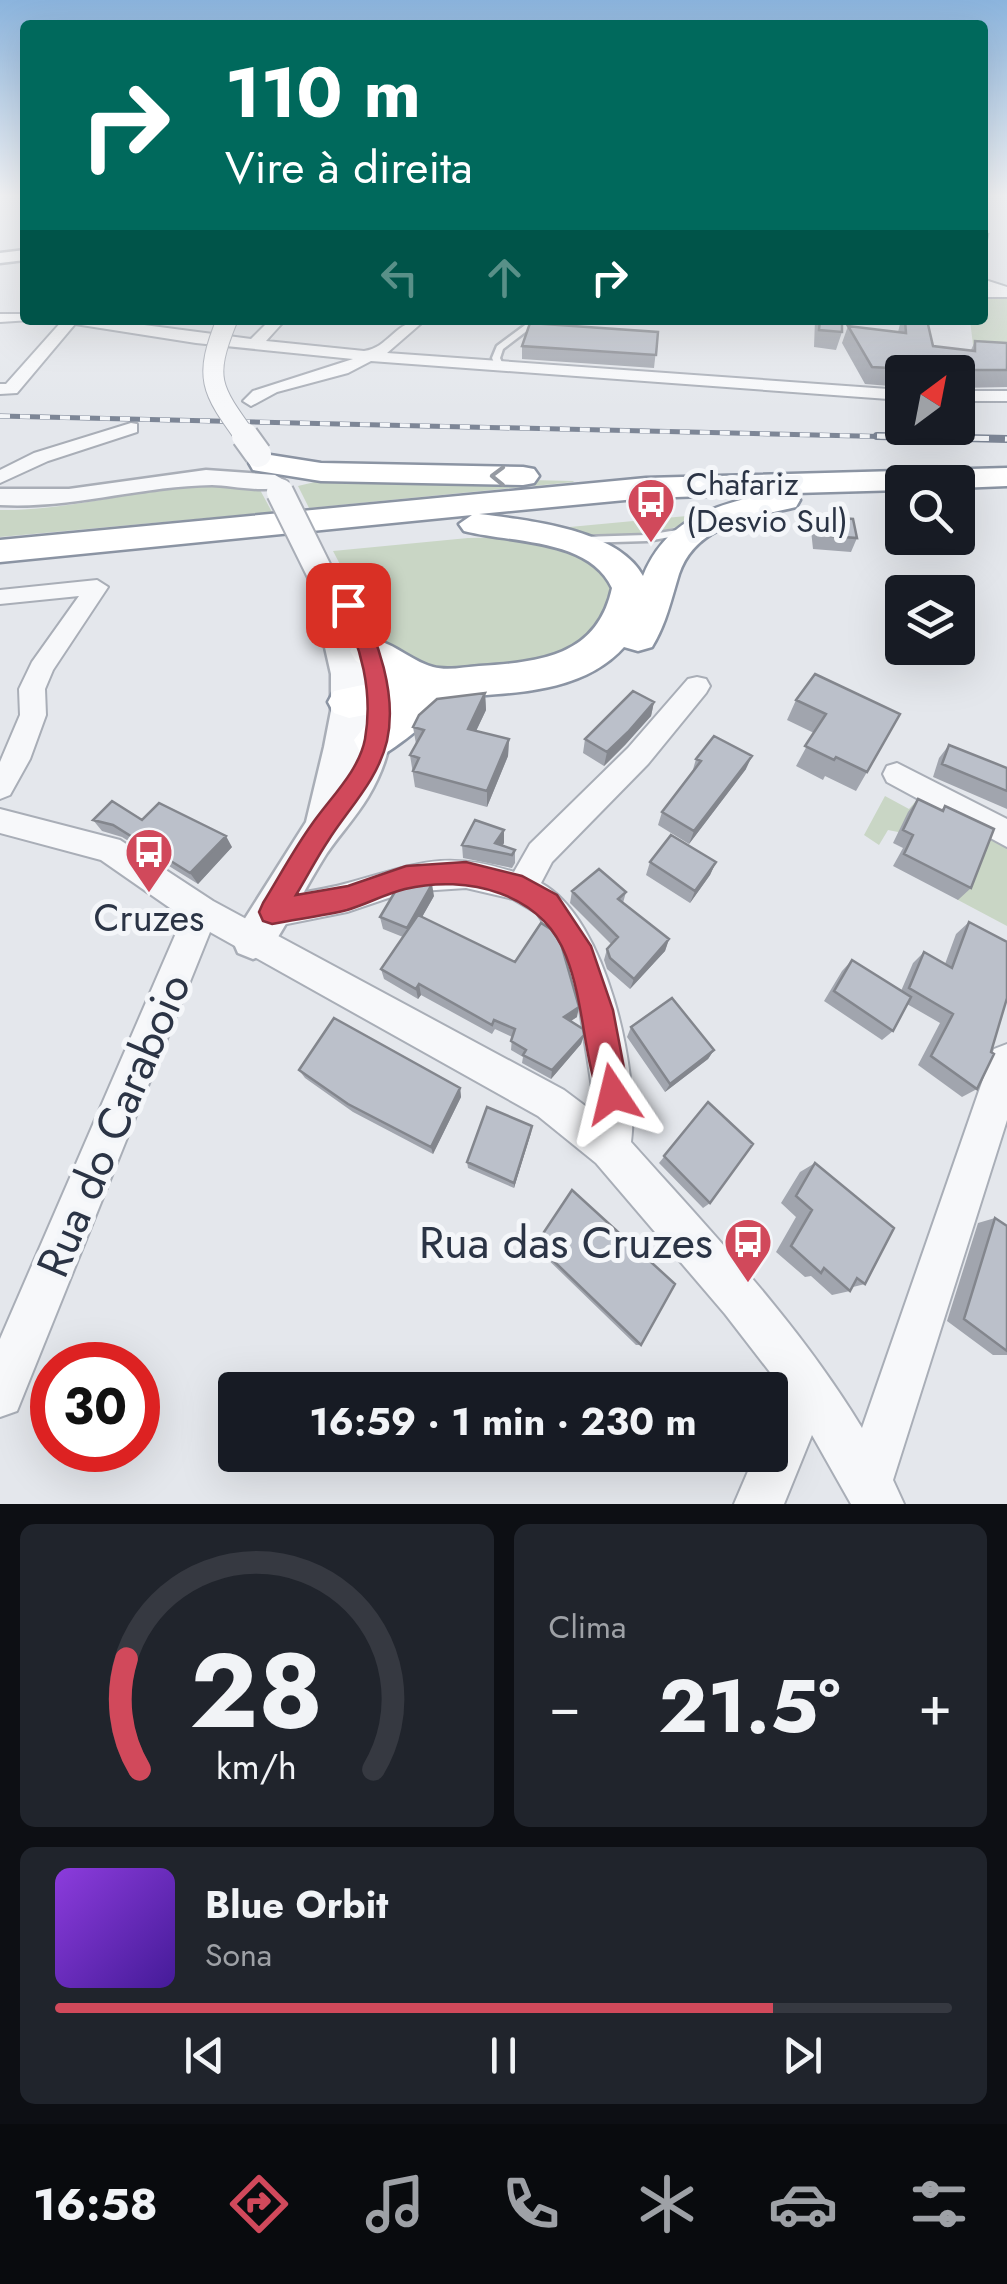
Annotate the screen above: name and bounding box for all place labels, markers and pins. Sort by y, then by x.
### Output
place label: Chafariz (Desvio Sul) [686,461,848,544]
bus stop icon: Chafariz (Desvio Sul) [625,476,677,544]
pin [306,563,391,648]
bus stop icon: Cruzes [123,826,175,894]
place label: Cruzes [94,890,204,945]
place label: Rua das Cruzes [419,1210,713,1275]
bus stop icon: Rua das Cruzes [722,1216,774,1284]

